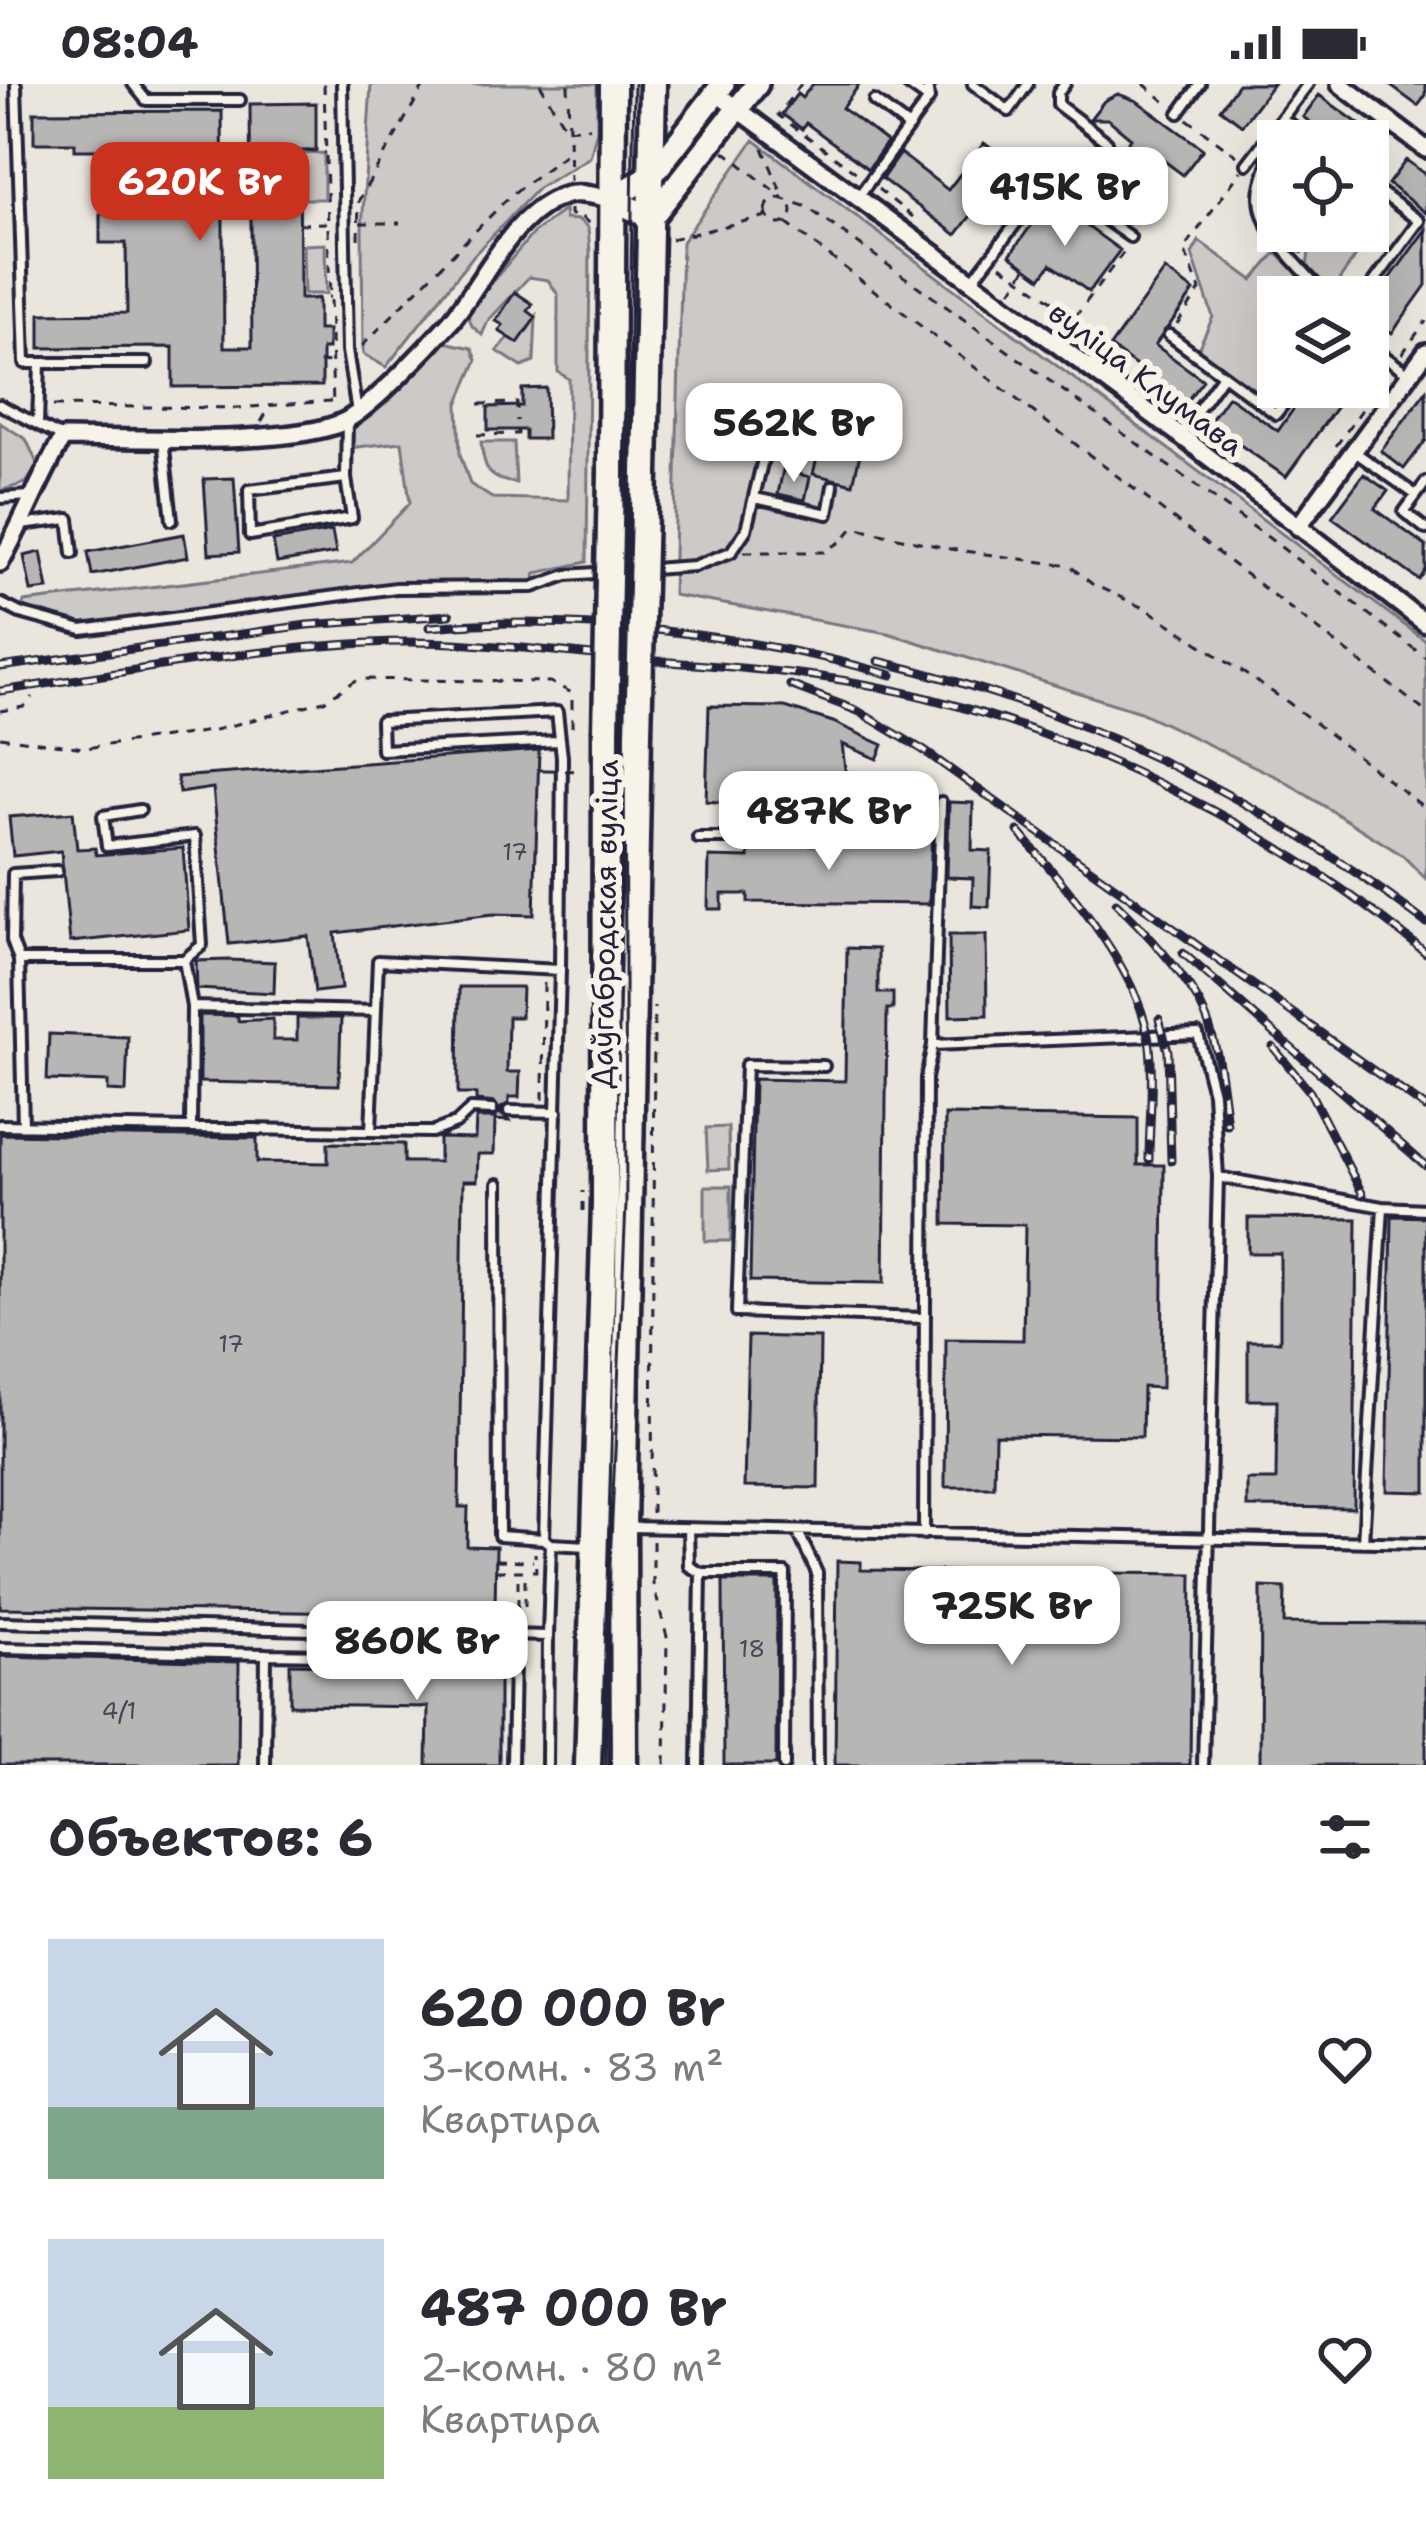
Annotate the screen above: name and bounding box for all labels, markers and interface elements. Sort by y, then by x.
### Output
text: 08:04 [60,12,199,72]
map controls [1257,120,1389,408]
button: locate [1257,120,1389,252]
pin: 620K Br [89,142,311,244]
pin: 415K Br [954,147,1176,249]
text: 620K Br [118,155,282,207]
text: 415K Br [989,160,1141,212]
button: layers [1257,276,1389,408]
street label: вуліца Клумава [1040,292,1253,466]
pin: 562K Br [683,383,905,485]
text: 562K Br [713,396,875,448]
street label: Даўгабродская вуліца [581,759,628,1089]
pin: 487K Br [718,771,940,873]
text: 487K Br [746,784,912,836]
house number: 17 [502,836,528,868]
house number: 17 [218,1328,244,1360]
pin: 725K Br [901,1566,1123,1668]
text: 725K Br [931,1579,1093,1631]
pin: 860K Br [306,1601,528,1703]
text: 860K Br [334,1614,500,1666]
house number: 18 [739,1633,765,1665]
house number: 4/1 [102,1695,136,1727]
text: Объектов: 6 [48,1803,374,1871]
icon: filters [1312,1804,1378,1870]
text: 620 000 Br [420,1973,725,2041]
icon: home [144,1987,288,2131]
icon: heart [1312,2026,1378,2092]
text: 3-комн. · 83 m² [420,2041,724,2093]
text: Квартира [420,2093,600,2145]
text: 487 000 Br [420,2273,727,2341]
icon: home [144,2287,288,2431]
icon: heart [1312,2326,1378,2392]
text: 2-комн. · 80 m² [420,2341,723,2393]
text: Квартира [420,2393,600,2445]

